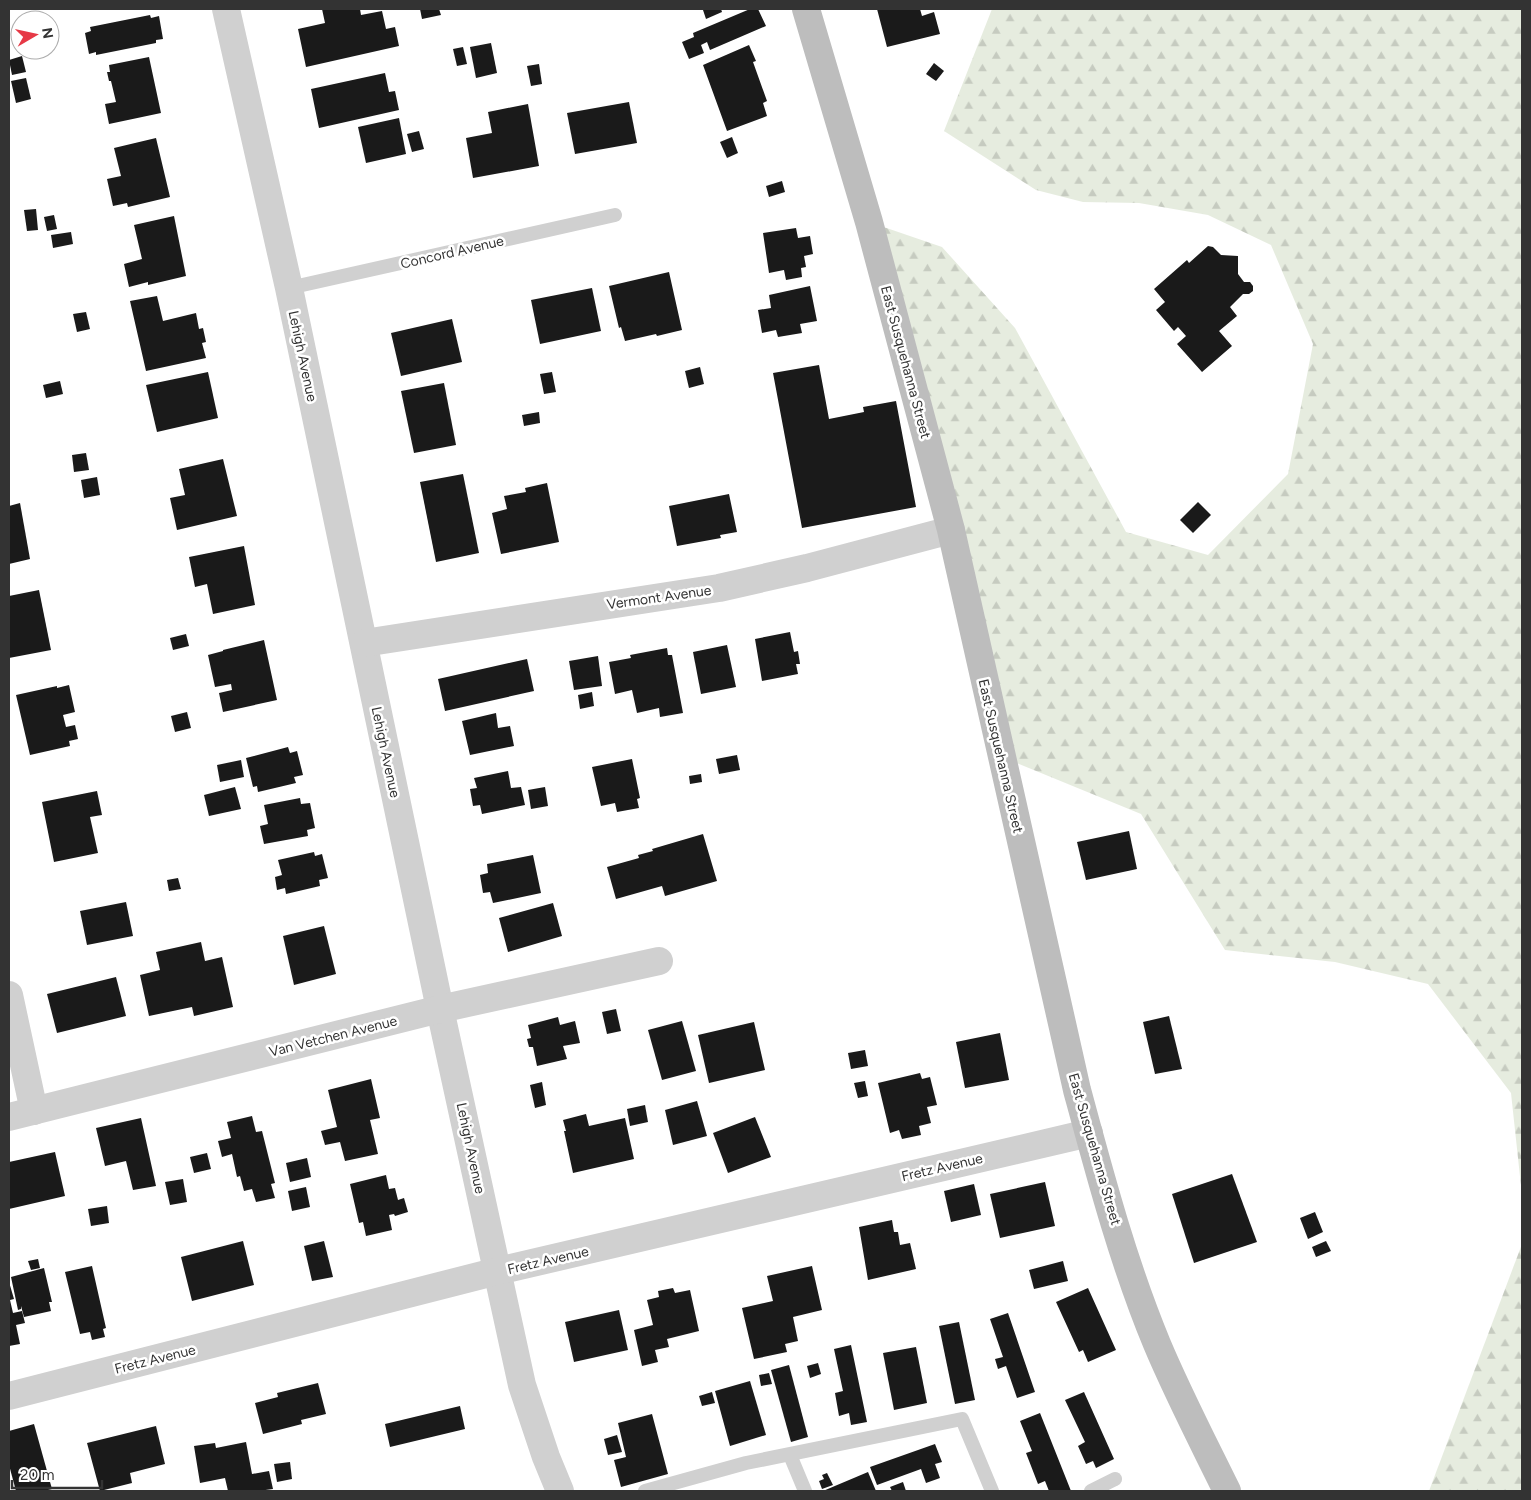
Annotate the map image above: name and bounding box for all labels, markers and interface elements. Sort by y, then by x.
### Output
north arrow [10,10,60,60]
text: N [38,26,57,40]
street label: Concord Avenue [399,232,506,273]
street label: East Susquehanna Street [877,284,934,440]
street label: Lehigh Avenue [285,309,321,404]
street label: Vermont Avenue [606,582,713,613]
street label: East Susquehanna Street [975,677,1027,835]
street label: Lehigh Avenue [368,705,404,800]
street label: Van Vetchen Avenue [267,1012,399,1061]
street label: East Susquehanna Street [1065,1071,1124,1227]
street label: Lehigh Avenue [453,1101,489,1196]
street label: Fretz Avenue [900,1150,985,1185]
street label: Fretz Avenue [506,1243,591,1278]
street label: Fretz Avenue [113,1341,198,1378]
scale bar [12,1458,102,1490]
text: 20 m [20,1466,54,1484]

